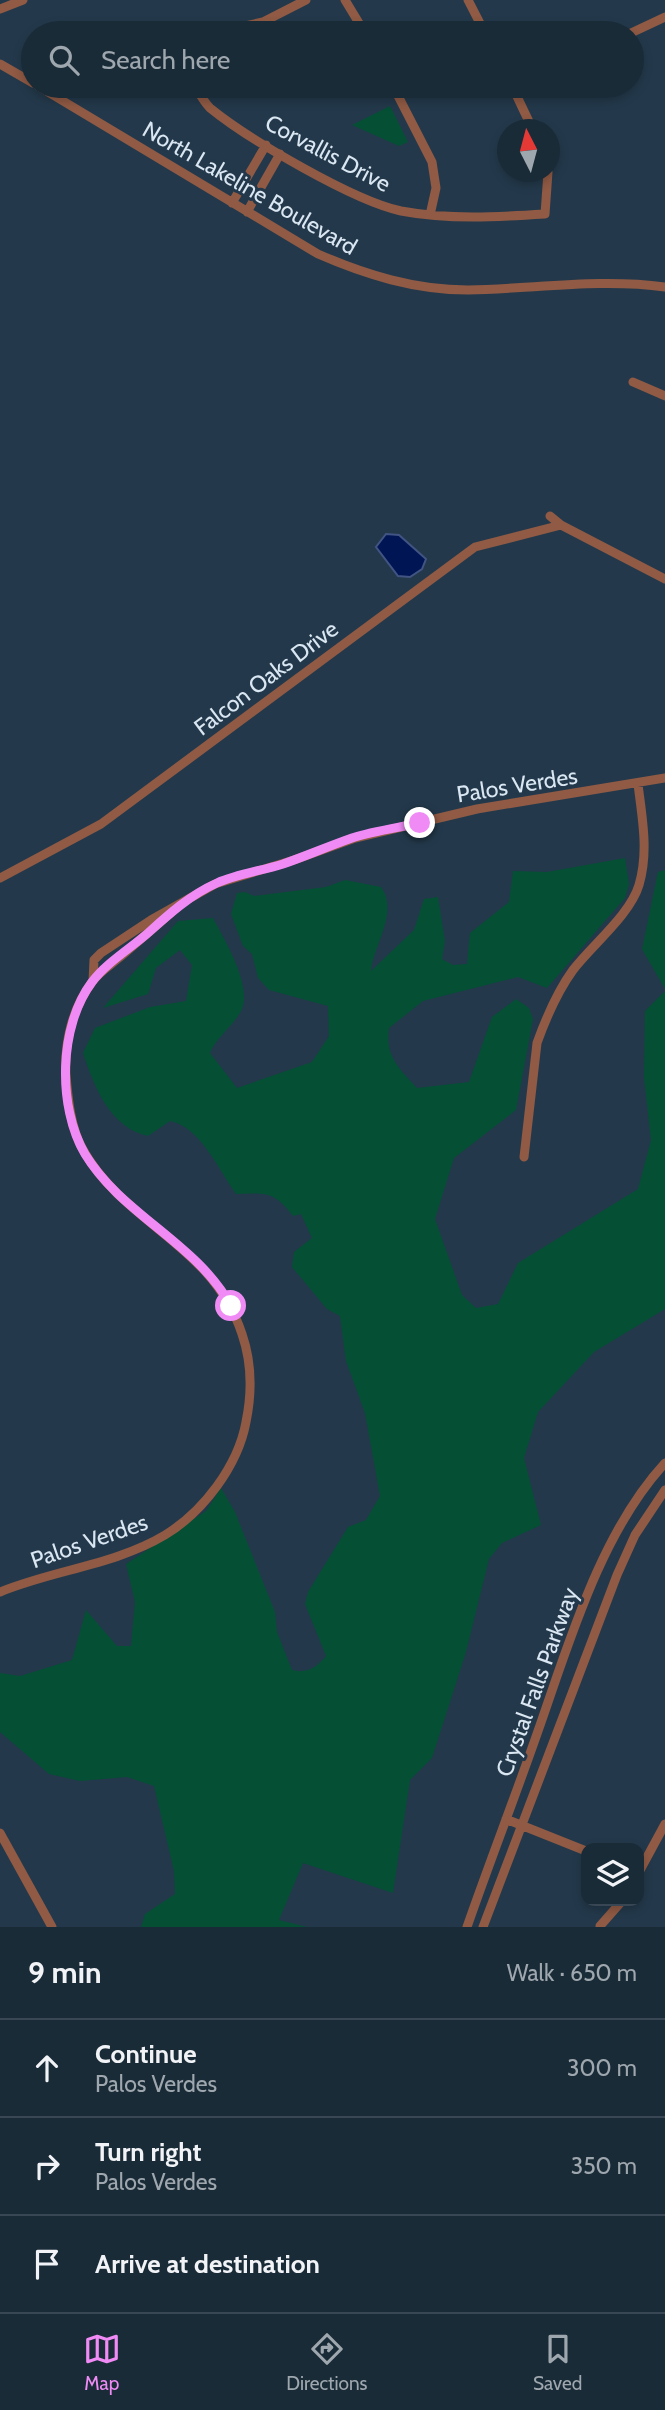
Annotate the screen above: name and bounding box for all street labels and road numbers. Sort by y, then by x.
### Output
street label: Corvallis Drive [261,108,396,198]
street label: North Lakeline Boulevard [138,115,362,261]
street label: Falcon Oaks Drive [188,615,344,741]
street label: Palos Verdes [455,762,579,808]
street label: Palos Verdes [27,1508,151,1574]
street label: Crystal Falls Parkway [490,1583,584,1780]

